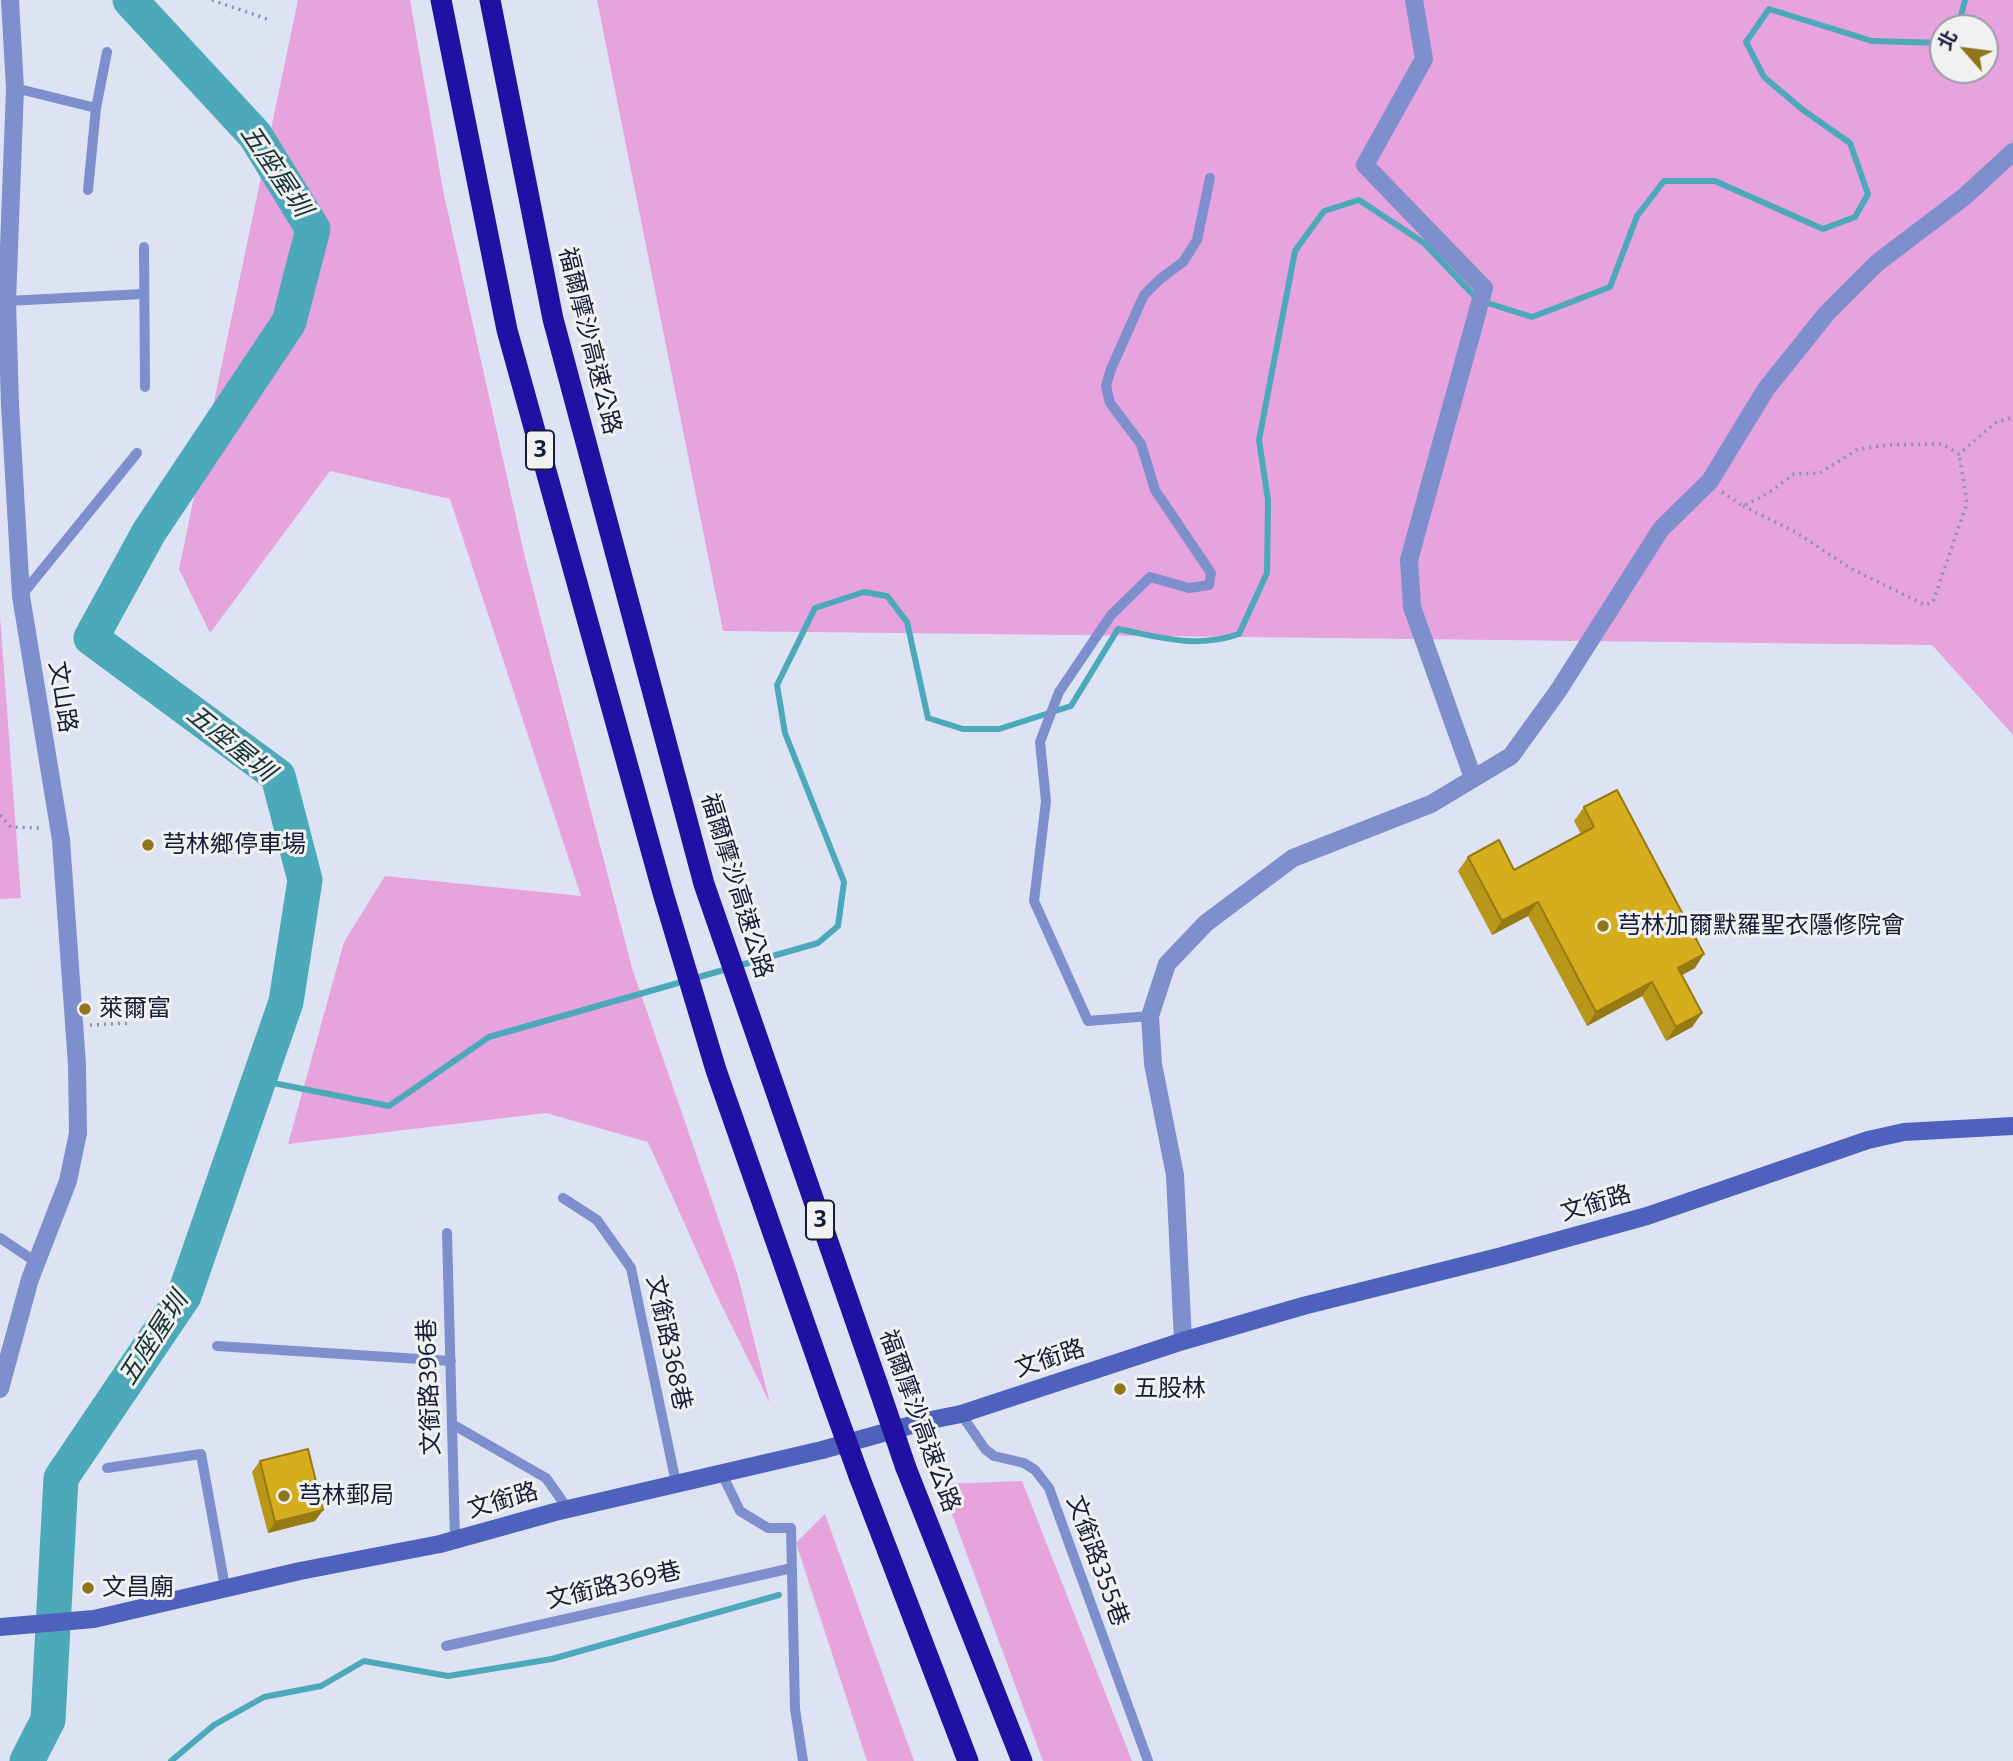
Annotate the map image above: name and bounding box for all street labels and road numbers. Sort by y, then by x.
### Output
street label: 福爾摩沙高速公路 [552,244,626,438]
road number: 3 [526,431,554,470]
street label: 文山路 [42,659,82,735]
street label: 福爾摩沙高速公路 [694,790,778,982]
street label: 文銜路 [1557,1180,1635,1228]
road number: 3 [806,1200,834,1240]
street label: 文銜路368巷 [640,1273,696,1413]
street label: 文銜路396巷 [413,1318,447,1456]
street label: 福爾摩沙高速公路 [873,1326,965,1516]
street label: 文銜路 [1011,1334,1089,1384]
street label: 文銜路 [464,1477,542,1525]
street label: 文銜路355巷 [1060,1492,1134,1630]
street label: 文銜路369巷 [544,1557,684,1615]

